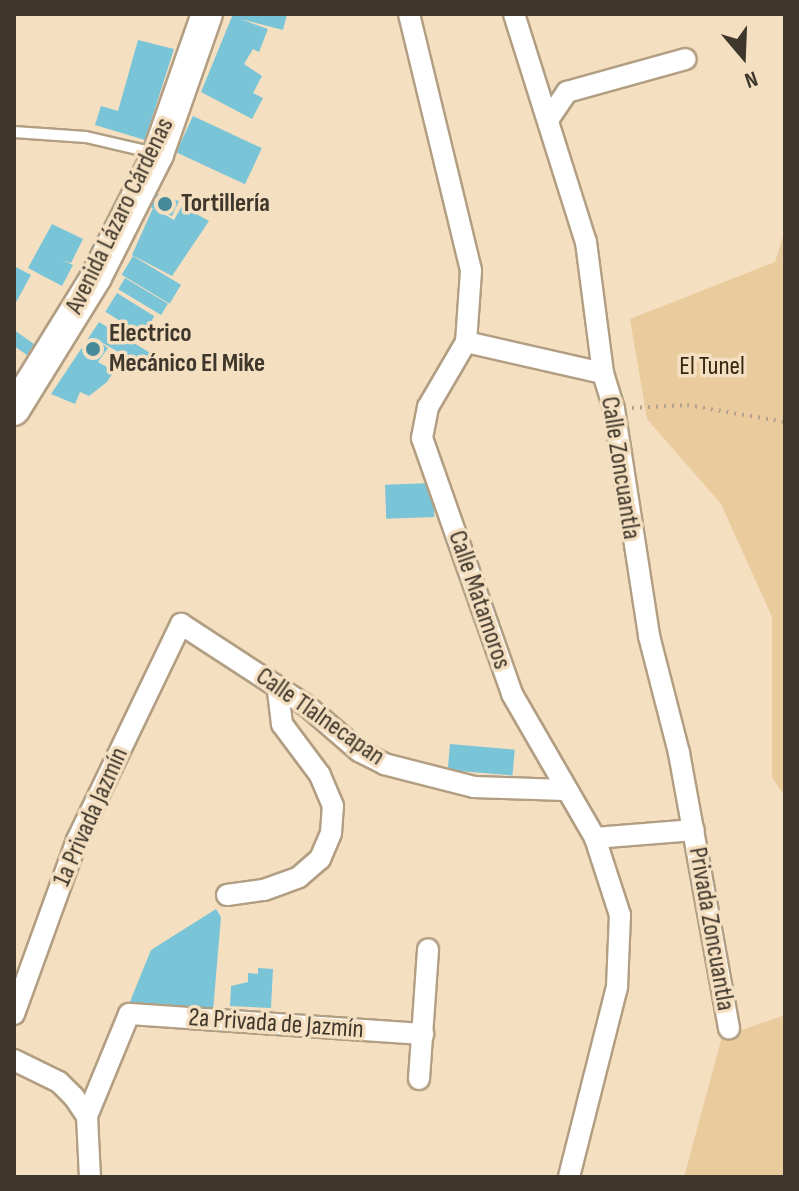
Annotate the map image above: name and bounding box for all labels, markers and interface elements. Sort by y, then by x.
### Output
north arrow [703,16,783,96]
text: N [741,64,761,94]
street label: Avenida Lázaro Cárdenas [59,113,181,319]
place label: Tortillería [181,188,270,220]
marker: Tortillería [156,195,174,213]
place label: Electrico Mecánico El Mike [109,318,265,380]
marker: Electrico Mecánico El Mike [84,340,102,358]
park label: El Tunel [679,351,745,383]
street label: Calle Zoncuantla [593,394,647,542]
street label: Calle Matamoros [441,527,517,673]
street label: Calle Tlalnecapan [250,661,390,773]
street label: 1a Privada Jazmín [47,743,135,891]
street label: Privada Zoncuantla [681,845,741,1013]
street label: 2a Privada de Jazmín [187,1002,365,1046]

